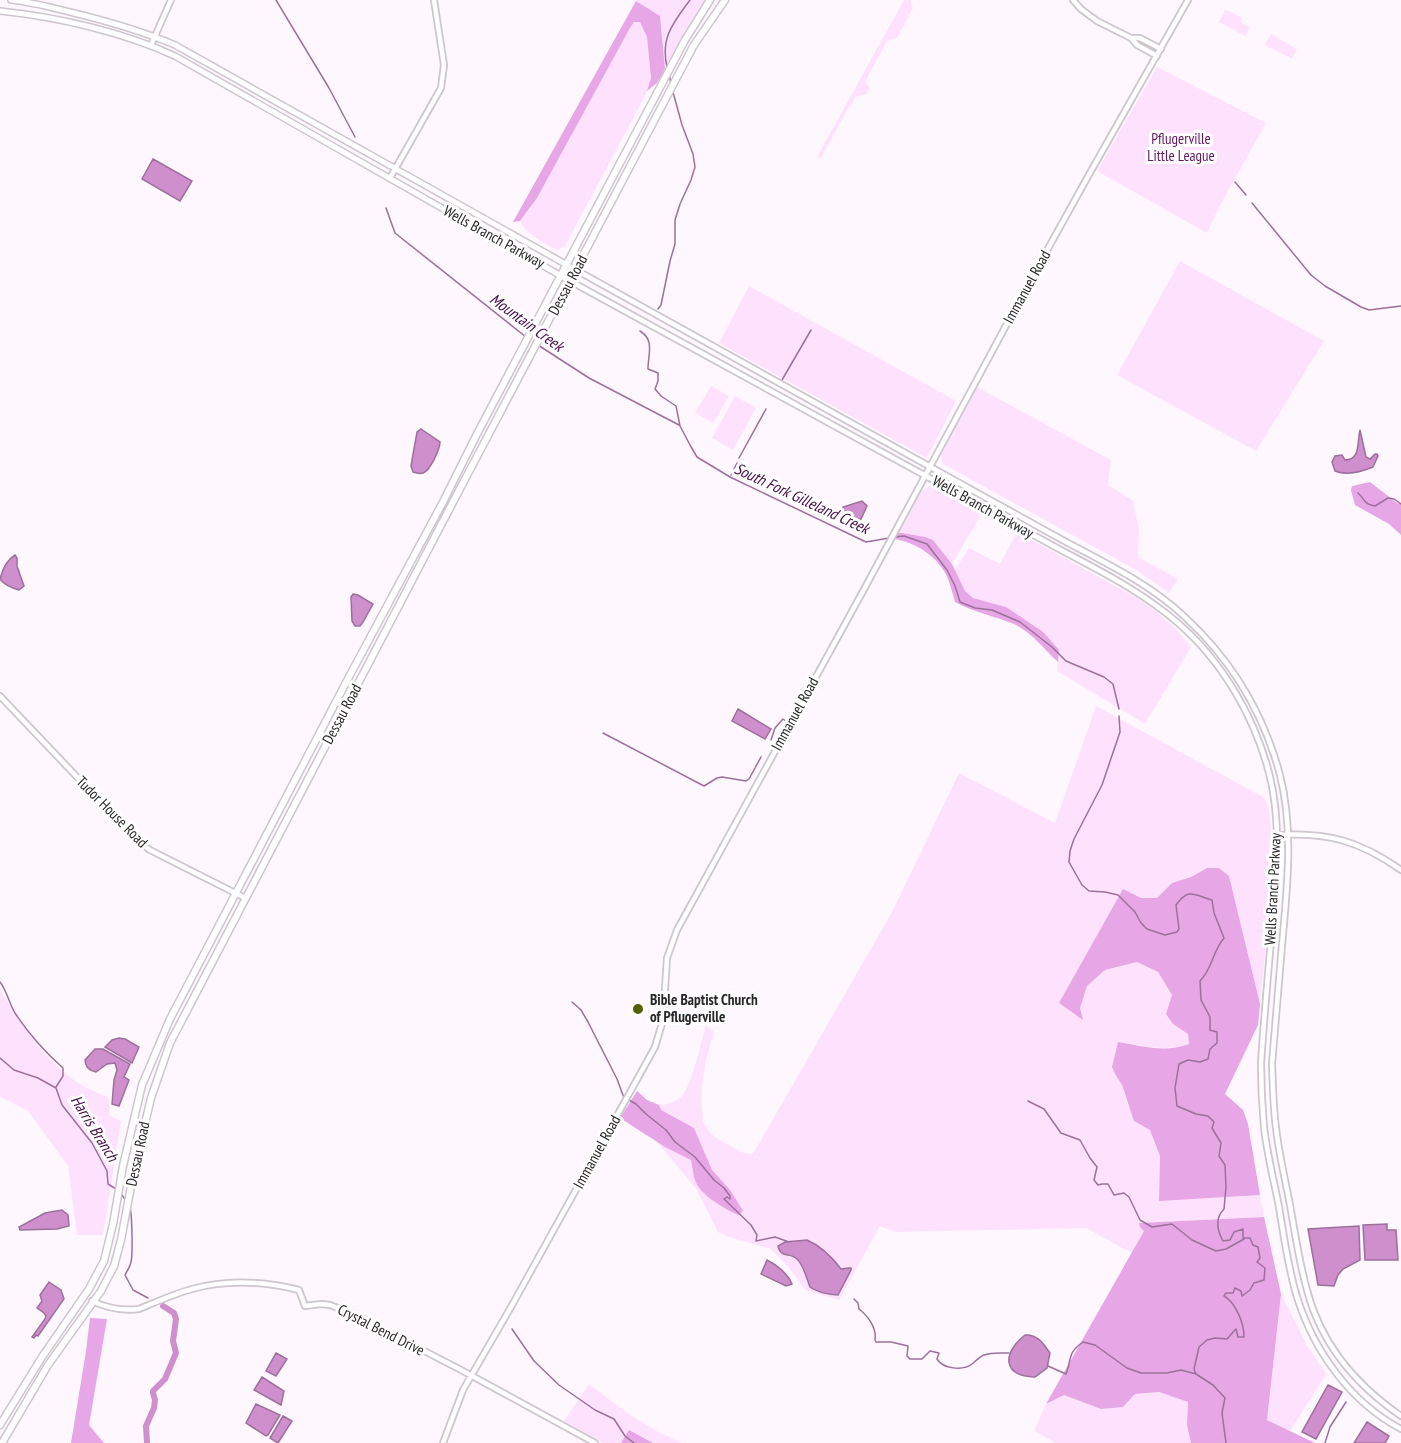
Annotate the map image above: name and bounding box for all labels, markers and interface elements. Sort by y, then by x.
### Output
park label: Pflugerville Little League [1147,129,1215,165]
street label: Wells Branch Parkway [440,201,548,272]
street label: Immanuel Road [999,247,1054,327]
street label: Dessau Road [544,251,591,318]
water label: Mountain Creek [486,288,569,357]
water label: South Fork Gilleland Creek [731,458,874,539]
street label: Wells Branch Parkway [929,471,1037,542]
street label: Immanuel Road [767,674,822,754]
street label: Dessau Road [318,680,365,747]
street label: Tudor House Road [73,772,152,851]
street label: Wells Branch Parkway [1260,832,1285,946]
place label: Bible Baptist Church of Pflugerville [650,990,758,1026]
marker: Bible Baptist Church of Pflugerville [631,1002,645,1016]
water label: Harris Branch [67,1091,124,1166]
street label: Immanuel Road [569,1112,624,1192]
street label: Dessau Road [121,1120,154,1188]
street label: Crystal Bend Drive [335,1300,428,1360]

